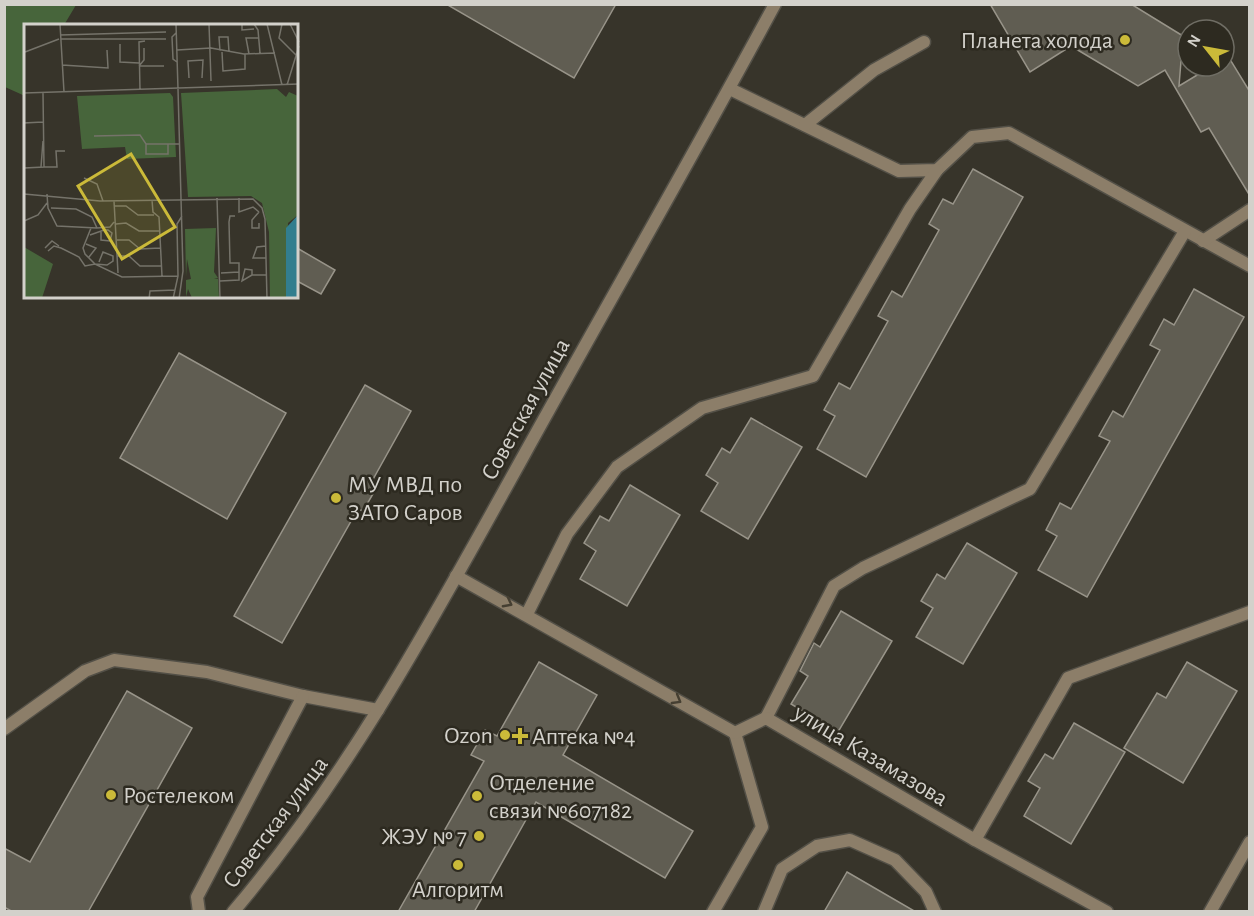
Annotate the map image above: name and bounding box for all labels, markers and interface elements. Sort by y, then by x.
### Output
north arrow [1176,18,1236,78]
inset map [24,24,298,298]
place label: Планета холода [960,29,1113,53]
text: N [1184,32,1204,50]
marker: Планета холода [1118,33,1132,47]
street label: Советская улица [477,335,575,484]
place label: МУ МВД по ЗАТО Саров [348,473,463,525]
marker: МУ МВД по ЗАТО Саров [329,491,343,505]
one-way arrow [502,596,512,607]
one-way arrow [671,692,681,704]
street label: улица Казамазова [788,700,952,811]
place label: Ozon [444,724,493,748]
place label: Аптека №4 [532,725,636,749]
marker: Ozon [498,728,512,742]
marker: Аптека №4 [513,729,527,743]
street label: Советская улица [219,752,333,893]
place label: Отделение связи №607182 [489,771,632,823]
place label: Ростелеком [123,784,235,808]
marker: Ростелеком [104,788,118,802]
marker: Отделение связи №607182 [470,789,484,803]
place label: ЖЭУ № 7 [381,825,467,849]
marker: ЖЭУ № 7 [472,829,486,843]
marker: Алгоритм [451,858,465,872]
place label: Алгоритм [412,878,504,902]

